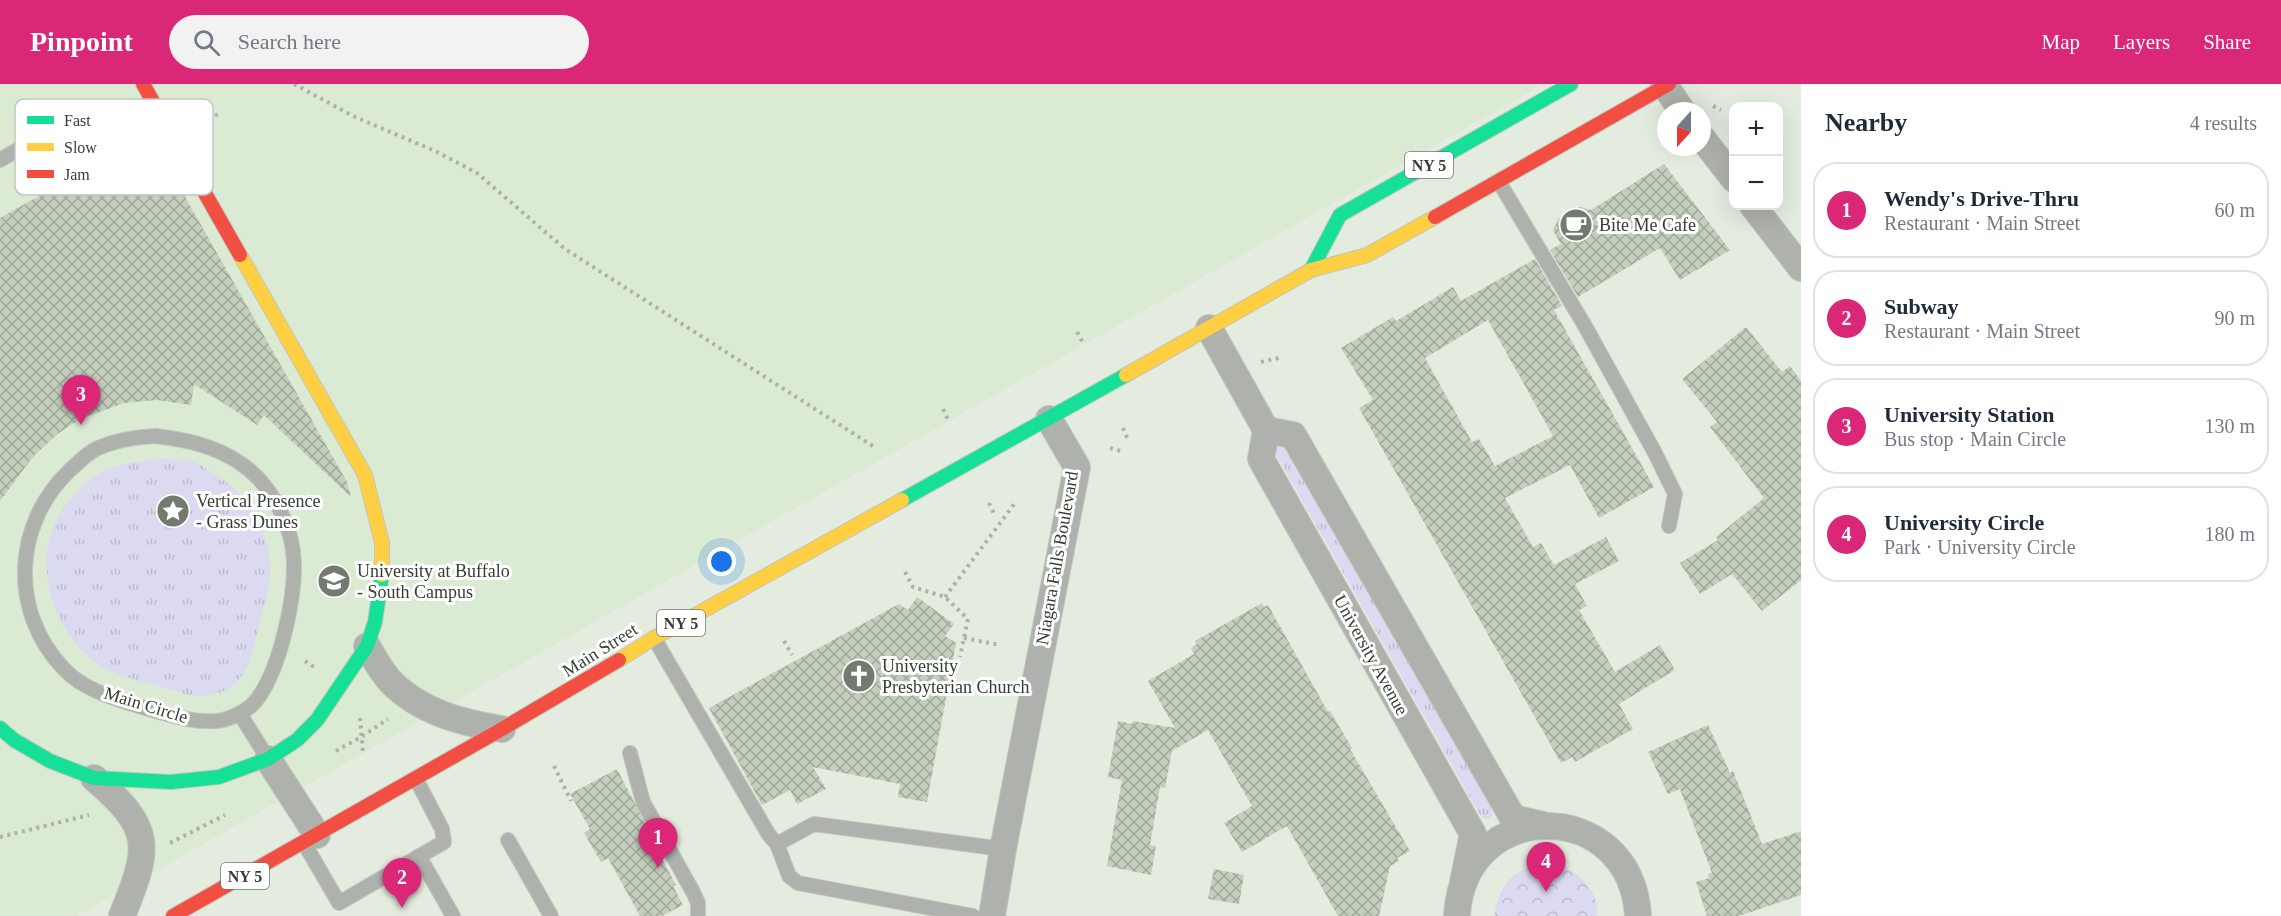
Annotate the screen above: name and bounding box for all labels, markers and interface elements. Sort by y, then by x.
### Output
search box [169,15,589,69]
text: Pinpoint [30,26,133,57]
icon: search [190,26,223,59]
text: Search here [238,29,341,54]
text: Map [2042,30,2080,54]
text: Layers [2113,30,2170,54]
text: Share [2203,30,2251,54]
legend [15,99,213,195]
north arrow [1657,102,1711,156]
map controls [1729,102,1783,210]
button: + [1729,102,1783,156]
text: Nearby [1825,108,1907,137]
text: Fast [64,112,91,129]
text: 4 results [2190,112,2257,134]
text: Slow [64,139,97,156]
road number: NY 5 [1405,152,1453,178]
button: − [1729,156,1783,210]
text: Jam [64,166,90,183]
text: Wendy's Drive-Thru [1884,186,2079,211]
text: 1 [1842,199,1852,221]
text: 60 m [2214,199,2255,221]
cafe icon: Bite Me Cafe [1558,207,1594,243]
text: Restaurant · Main Street [1884,212,2080,234]
place label: Bite Me Cafe [1599,215,1696,235]
text: Subway [1884,294,1959,319]
text: 2 [1842,307,1852,329]
text: 90 m [2214,307,2255,329]
text: Restaurant · Main Street [1884,320,2080,342]
pin: 3 [62,376,100,425]
text: University Station [1884,402,2055,427]
text: 3 [1842,415,1852,437]
text: 130 m [2204,415,2255,437]
text: Bus stop · Main Circle [1884,428,2066,450]
street label: Niagara Falls Boulevard [1032,470,1082,646]
place label: Vertical Presence - Grass Dunes [196,491,320,532]
place icon: Vertical Presence - Grass Dunes [155,493,191,529]
text: University Circle [1884,510,2044,535]
text: 4 [1842,523,1852,545]
text: 180 m [2204,523,2255,545]
text: Park · University Circle [1884,536,2076,558]
your location [707,547,736,576]
place label: University at Buffalo - South Campus [357,561,510,602]
school or university icon: University at Buffalo - South Campus [316,563,352,599]
street label: University Avenue [1330,591,1412,719]
road number: NY 5 [657,610,705,636]
street label: Main Street [559,619,641,681]
place label: University Presbyterian Church [882,656,1029,697]
church icon: University Presbyterian Church [841,658,877,694]
street label: Main Circle [102,683,190,727]
pin: 1 [638,818,678,868]
pin: 4 [1526,842,1566,892]
pin: 2 [382,858,422,908]
road number: NY 5 [221,863,269,889]

